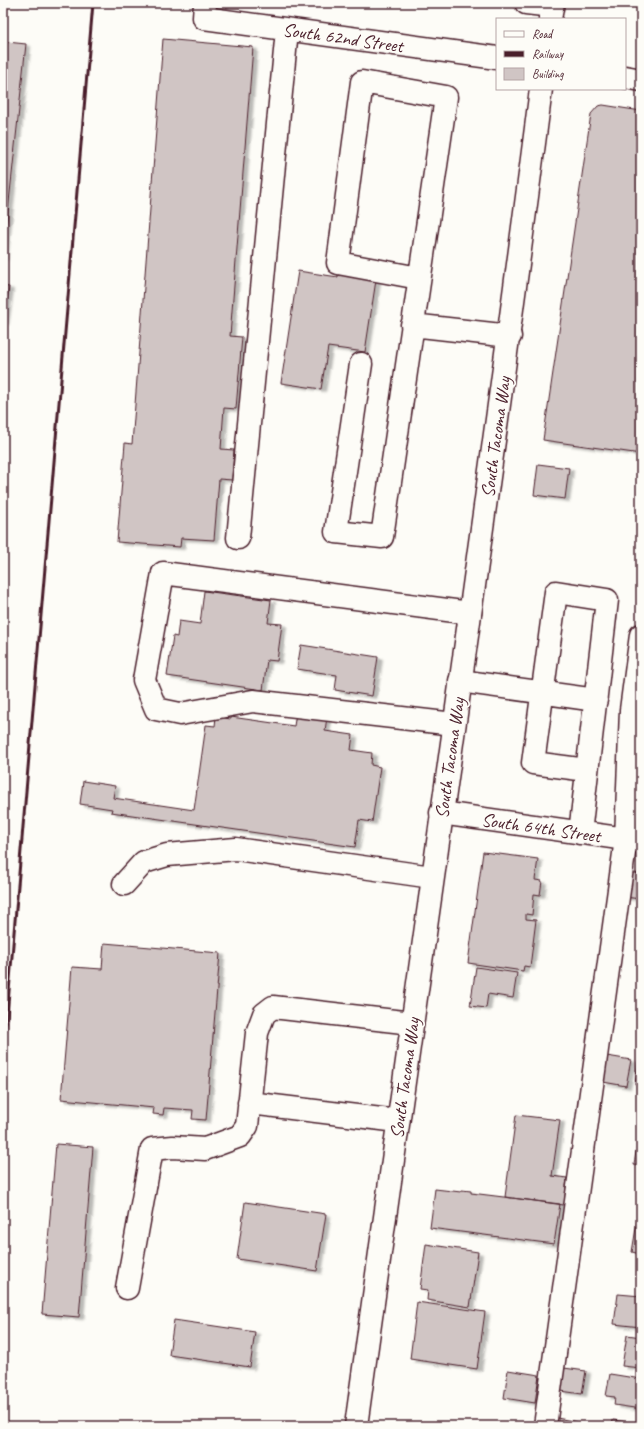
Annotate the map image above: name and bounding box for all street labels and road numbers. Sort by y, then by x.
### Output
street label: South 62nd Street [281,18,406,59]
street label: South Tacoma Way [476,374,517,499]
street label: South Tacoma Way [430,695,471,820]
street label: South 64th Street [480,808,604,848]
street label: South Tacoma Way [385,1015,426,1140]

